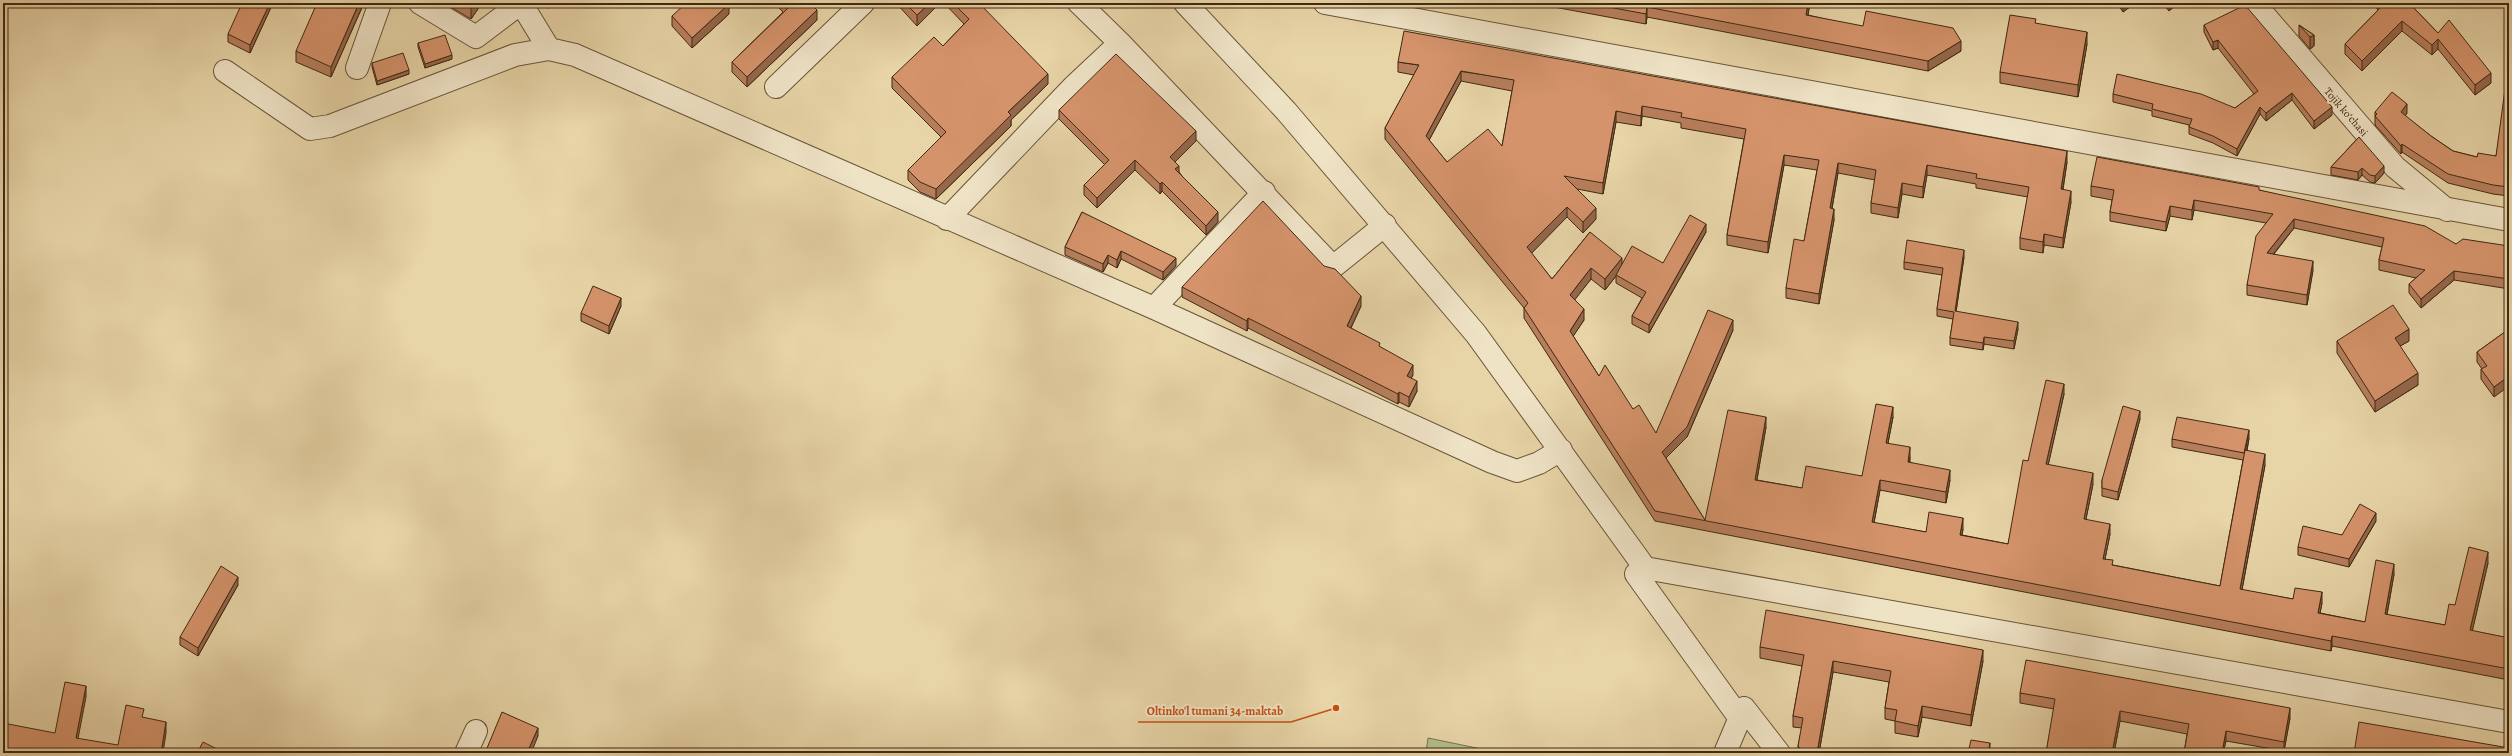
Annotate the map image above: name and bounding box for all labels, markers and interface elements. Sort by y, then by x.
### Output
street label: Tojik koʻchasi [2321,84,2371,140]
callout: Oltinko'l tumani 34-maktab [1138,698,1291,722]
text: Oltinko'l tumani 34-maktab [1147,703,1283,719]

